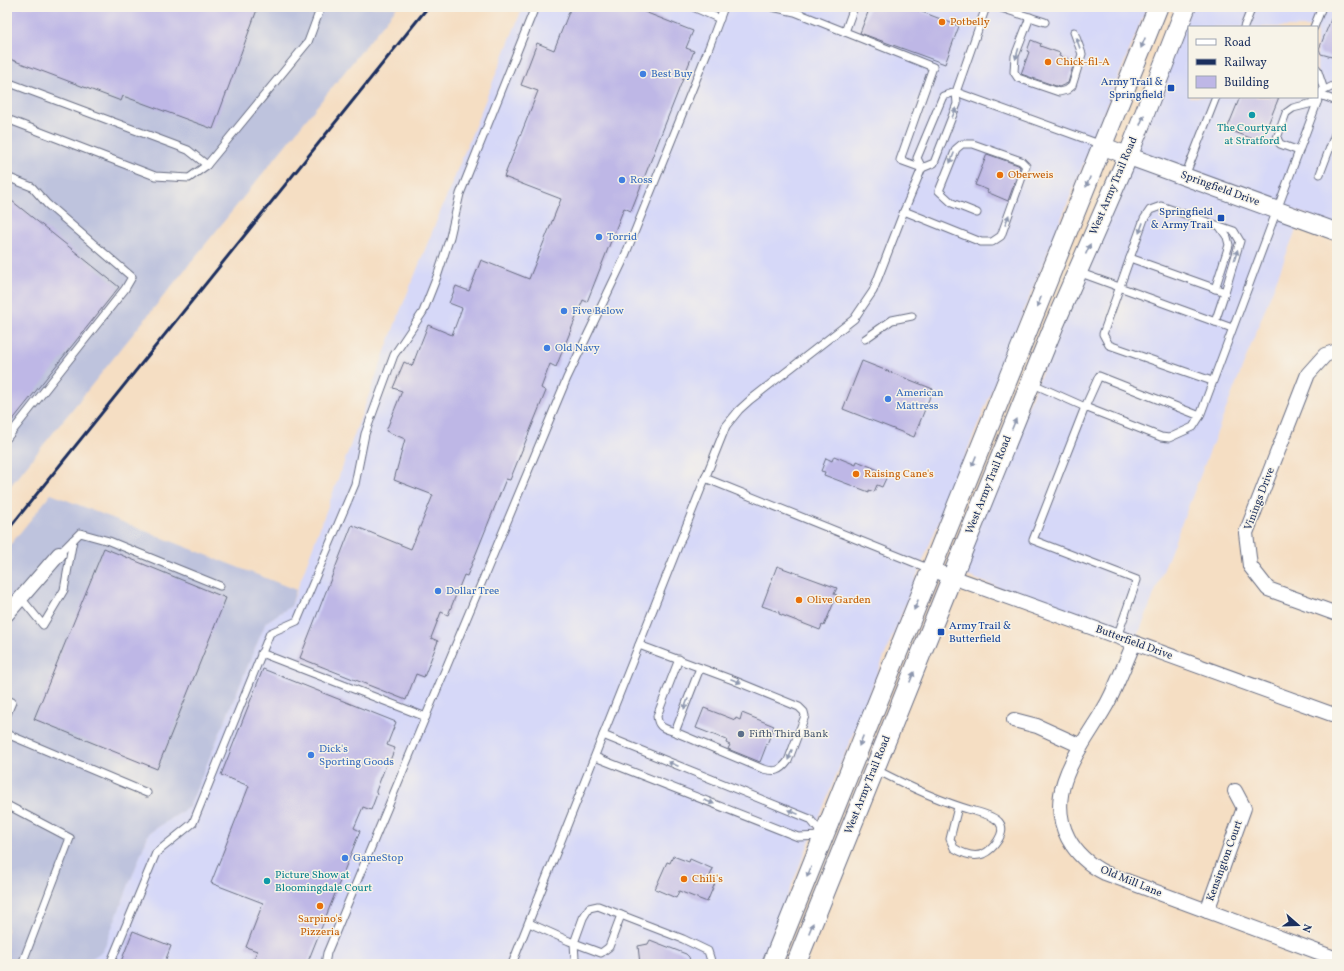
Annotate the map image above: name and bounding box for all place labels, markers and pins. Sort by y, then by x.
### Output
place label: Potbelly [950,15,990,30]
marker: Potbelly [937,17,947,27]
place label: Chick-fil-A [1056,55,1110,70]
marker: Chick-fil-A [1043,57,1053,67]
place label: Best Buy [651,67,693,82]
marker: Best Buy [638,69,648,79]
place label: Army Trail & Springfield [1101,75,1163,103]
marker: Army Trail & Springfield [1166,83,1176,93]
marker: The Courtyard at Stratford [1247,110,1257,120]
place label: The Courtyard at Stratford [1217,121,1287,149]
place label: Oberweis [1008,168,1054,183]
marker: Oberweis [995,170,1005,180]
place label: Ross [630,173,653,188]
marker: Ross [617,175,627,185]
place label: Springfield & Army Trail [1151,205,1213,233]
marker: Springfield & Army Trail [1216,213,1226,223]
place label: Torrid [607,230,637,245]
marker: Torrid [594,232,604,242]
place label: Five Below [572,304,624,319]
marker: Five Below [559,306,569,316]
place label: Old Navy [555,341,600,356]
marker: Old Navy [542,343,552,353]
place label: American Mattress [896,386,944,414]
marker: American Mattress [883,394,893,404]
place label: Raising Cane's [864,467,934,482]
marker: Raising Cane's [851,469,861,479]
place label: Dollar Tree [446,584,499,599]
marker: Dollar Tree [433,586,443,596]
place label: Olive Garden [807,593,871,608]
marker: Olive Garden [794,595,804,605]
place label: Army Trail & Butterfield [949,619,1011,647]
marker: Army Trail & Butterfield [936,627,946,637]
place label: Fifth Third Bank [749,727,828,742]
marker: Fifth Third Bank [736,729,746,739]
place label: Dick's Sporting Goods [319,742,394,770]
marker: Dick's Sporting Goods [306,750,316,760]
place label: GameStop [353,851,403,866]
marker: GameStop [340,853,350,863]
place label: Picture Show at Bloomingdale Court [275,868,372,896]
place label: Chili's [692,872,723,887]
marker: Chili's [679,874,689,884]
marker: Picture Show at Bloomingdale Court [262,876,272,886]
marker: Sarpino's Pizzeria [315,901,325,911]
place label: Sarpino's Pizzeria [298,912,343,940]

